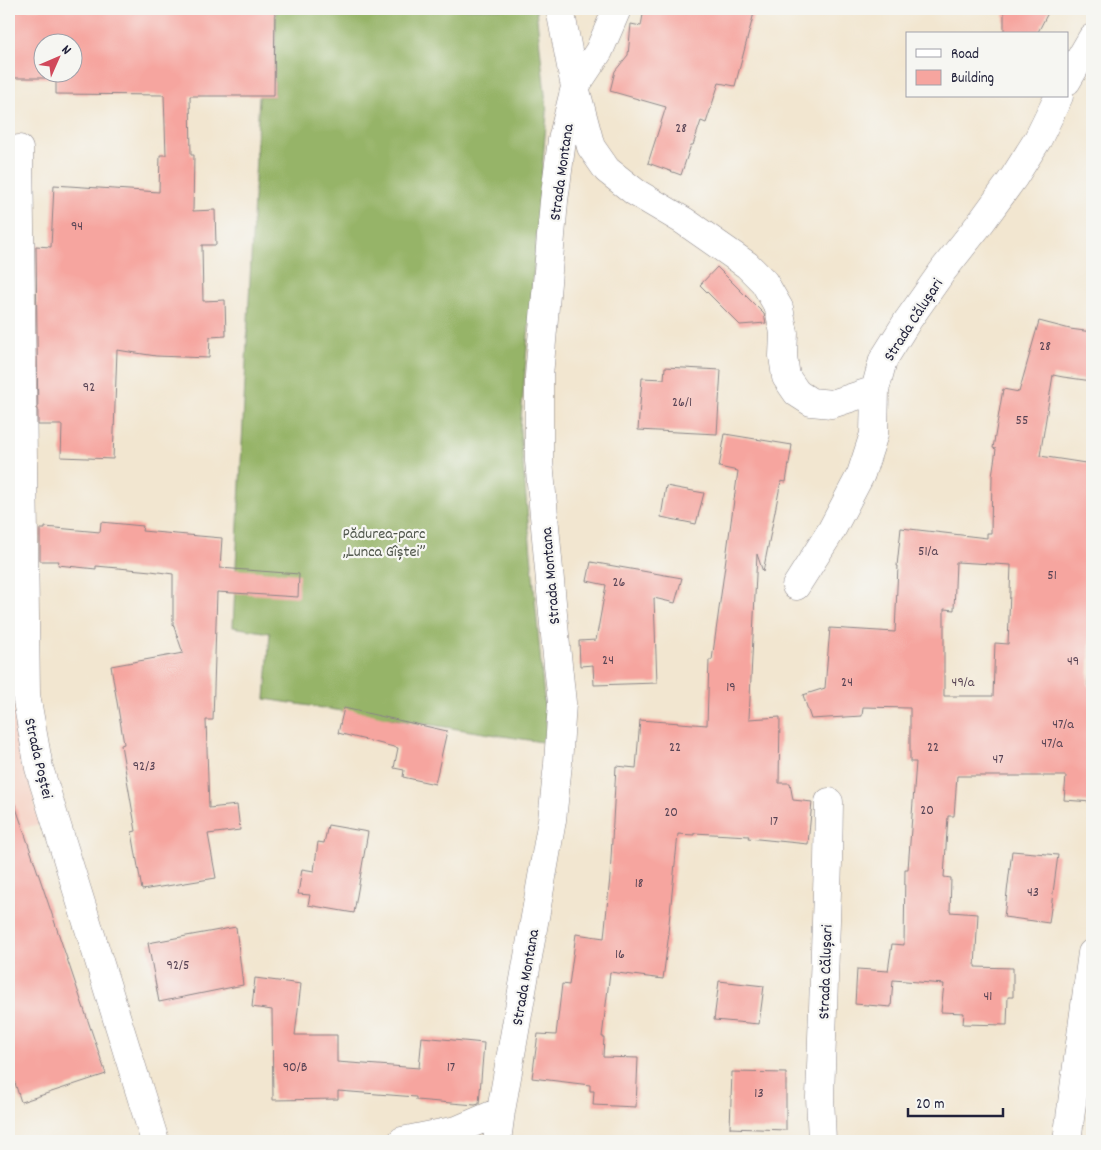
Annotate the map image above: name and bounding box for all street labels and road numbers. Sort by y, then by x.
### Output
street label: Strada Montana [544,122,581,222]
street label: Strada Călușari [879,274,950,366]
street label: Strada Montana [536,526,567,625]
street label: Strada Poștei [17,716,58,801]
street label: Strada Călușari [813,924,840,1020]
street label: Strada Montana [507,927,546,1027]

